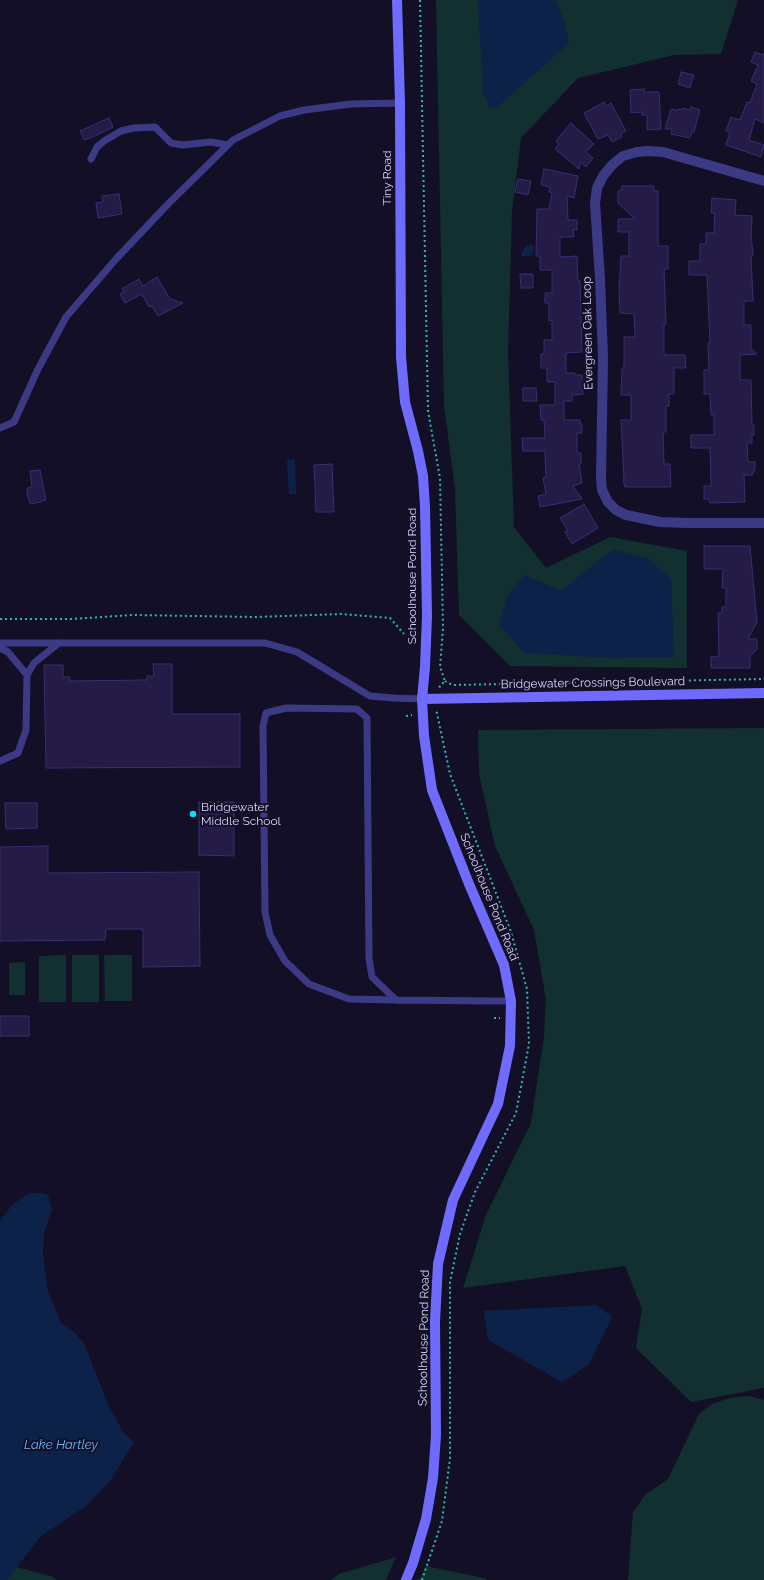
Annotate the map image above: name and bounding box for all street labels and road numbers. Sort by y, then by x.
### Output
street label: Tiny Road [380,150,394,206]
street label: Evergreen Oak Loop [580,276,596,390]
street label: Schoolhouse Pond Road [405,508,419,644]
street label: Bridgewater Crossings Boulevard [501,674,685,692]
street label: Schoolhouse Pond Road [457,831,521,963]
street label: Schoolhouse Pond Road [416,1270,432,1406]

